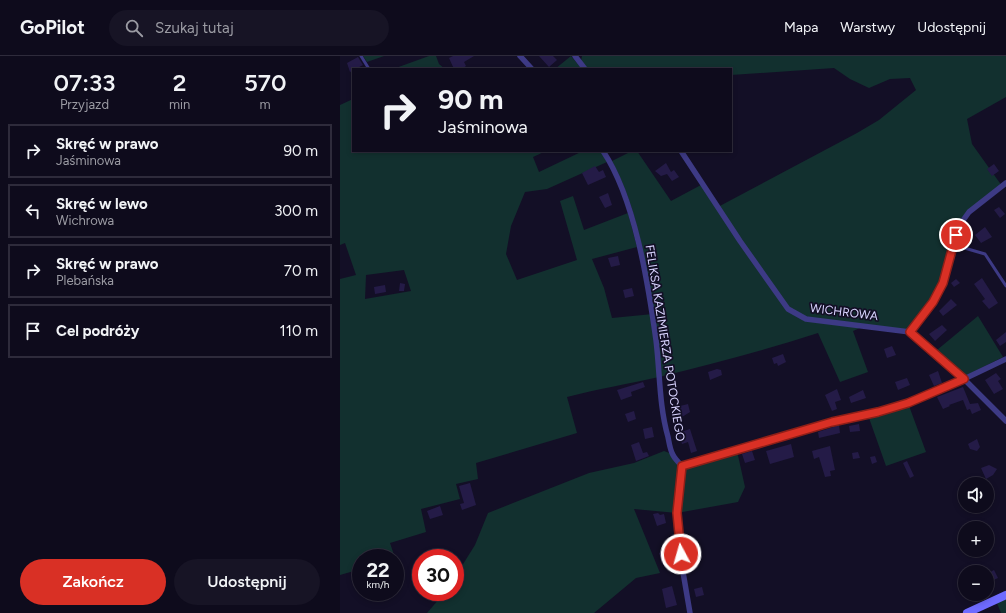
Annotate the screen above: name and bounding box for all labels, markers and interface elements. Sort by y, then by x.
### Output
search box [109,10,389,46]
text: GoPilot [20,16,85,39]
icon: search [123,17,145,39]
text: Szukaj tutaj [155,19,234,37]
text: Mapa [784,19,818,36]
text: Warstwy [840,19,895,36]
text: Udostępnij [917,19,986,36]
text: 07:33 [54,68,115,97]
text: 2 [173,68,187,97]
text: 570 [244,68,286,97]
text: 90 m [438,82,503,116]
icon: right [372,84,424,136]
text: Przyjazd [60,97,109,112]
text: min [169,97,190,112]
text: m [260,97,271,112]
text: Jaśminowa [438,116,528,138]
text: Skręć w prawo [56,135,159,153]
icon: right [22,140,44,162]
text: 90 m [283,142,318,160]
text: Jaśminowa [56,153,121,168]
text: Skręć w lewo [56,195,148,213]
icon: left [22,200,44,222]
text: 300 m [274,202,318,220]
text: Wichrowa [56,213,114,228]
pin [939,218,973,252]
icon: arrive [945,224,967,246]
street label: FELIKSA KAZIMIERZA POTOCKIEGO [643,244,687,442]
text: Skręć w prawo [56,255,159,273]
icon: right [22,260,44,282]
text: 70 m [284,262,318,280]
text: Plebańska [56,273,114,288]
street label: WICHROWA [809,301,879,323]
icon: arrive [22,320,44,342]
text: Cel podróży [56,322,139,340]
text: 110 m [280,322,318,340]
map controls [958,477,994,601]
button: sound [958,477,994,513]
button: + [958,521,994,557]
position arrow [660,533,702,575]
speed limit sign: 30 [412,549,464,601]
text: 22 [366,558,390,582]
button: Zakończ [20,559,166,605]
button: Udostępnij [174,559,320,605]
button: − [958,565,994,601]
text: km/h [367,578,389,591]

